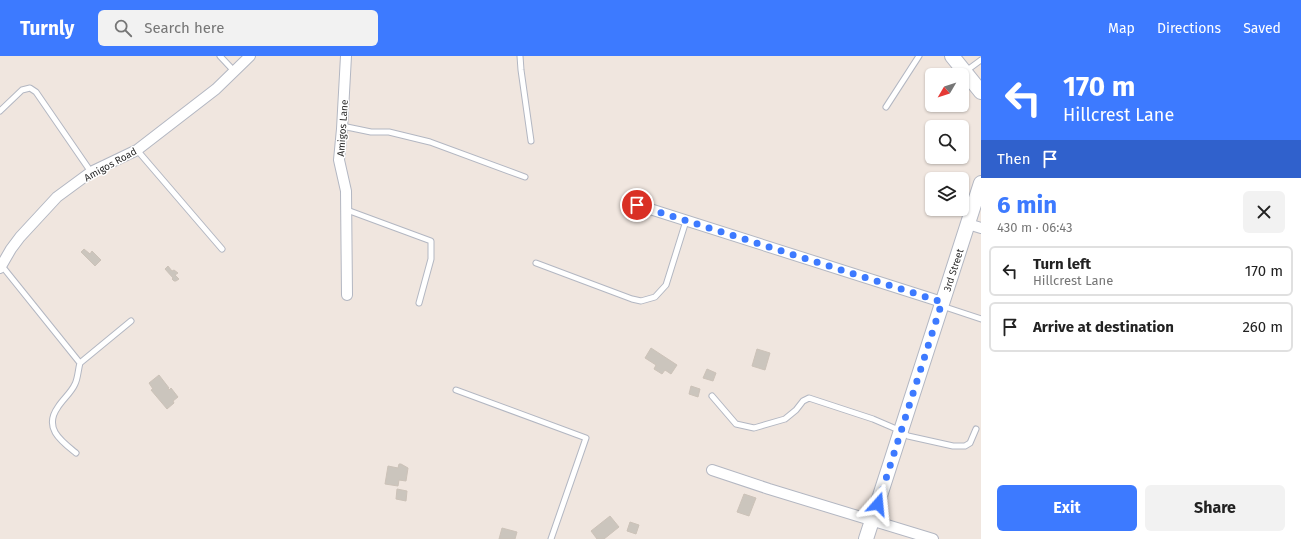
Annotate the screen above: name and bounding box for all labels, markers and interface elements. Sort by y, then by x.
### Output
search box [98,10,378,46]
text: Turnly [20,17,74,40]
icon: search [112,17,134,39]
text: Search here [144,19,224,37]
text: Map [1108,20,1135,37]
text: Directions [1157,20,1221,37]
text: Saved [1243,20,1281,37]
north arrow [925,68,969,112]
map controls [925,68,969,216]
text: 170 m [1063,70,1135,103]
icon: left [997,72,1049,124]
street label: Amigos Lane [335,99,351,157]
text: Hillcrest Lane [1063,104,1174,126]
button: search [925,120,969,164]
street label: Amigos Road [82,145,139,184]
icon: arrive [1039,148,1061,170]
text: Then [997,150,1031,168]
button: layers [925,172,969,216]
pin [620,188,654,222]
text: 6 min [997,191,1057,219]
button: close [1243,191,1285,233]
icon: arrive [626,194,648,216]
text: 430 m · 06:43 [997,220,1072,235]
street label: 3rd Street [941,247,967,293]
text: Turn left [1033,255,1091,273]
icon: left [999,260,1021,282]
text: 170 m [1245,262,1283,280]
text: Hillcrest Lane [1033,273,1113,288]
icon: arrive [999,316,1021,338]
text: Arrive at destination [1033,318,1174,336]
text: 260 m [1242,318,1283,336]
position arrow [857,483,899,525]
button: Exit [997,485,1137,531]
button: Share [1145,485,1285,531]

